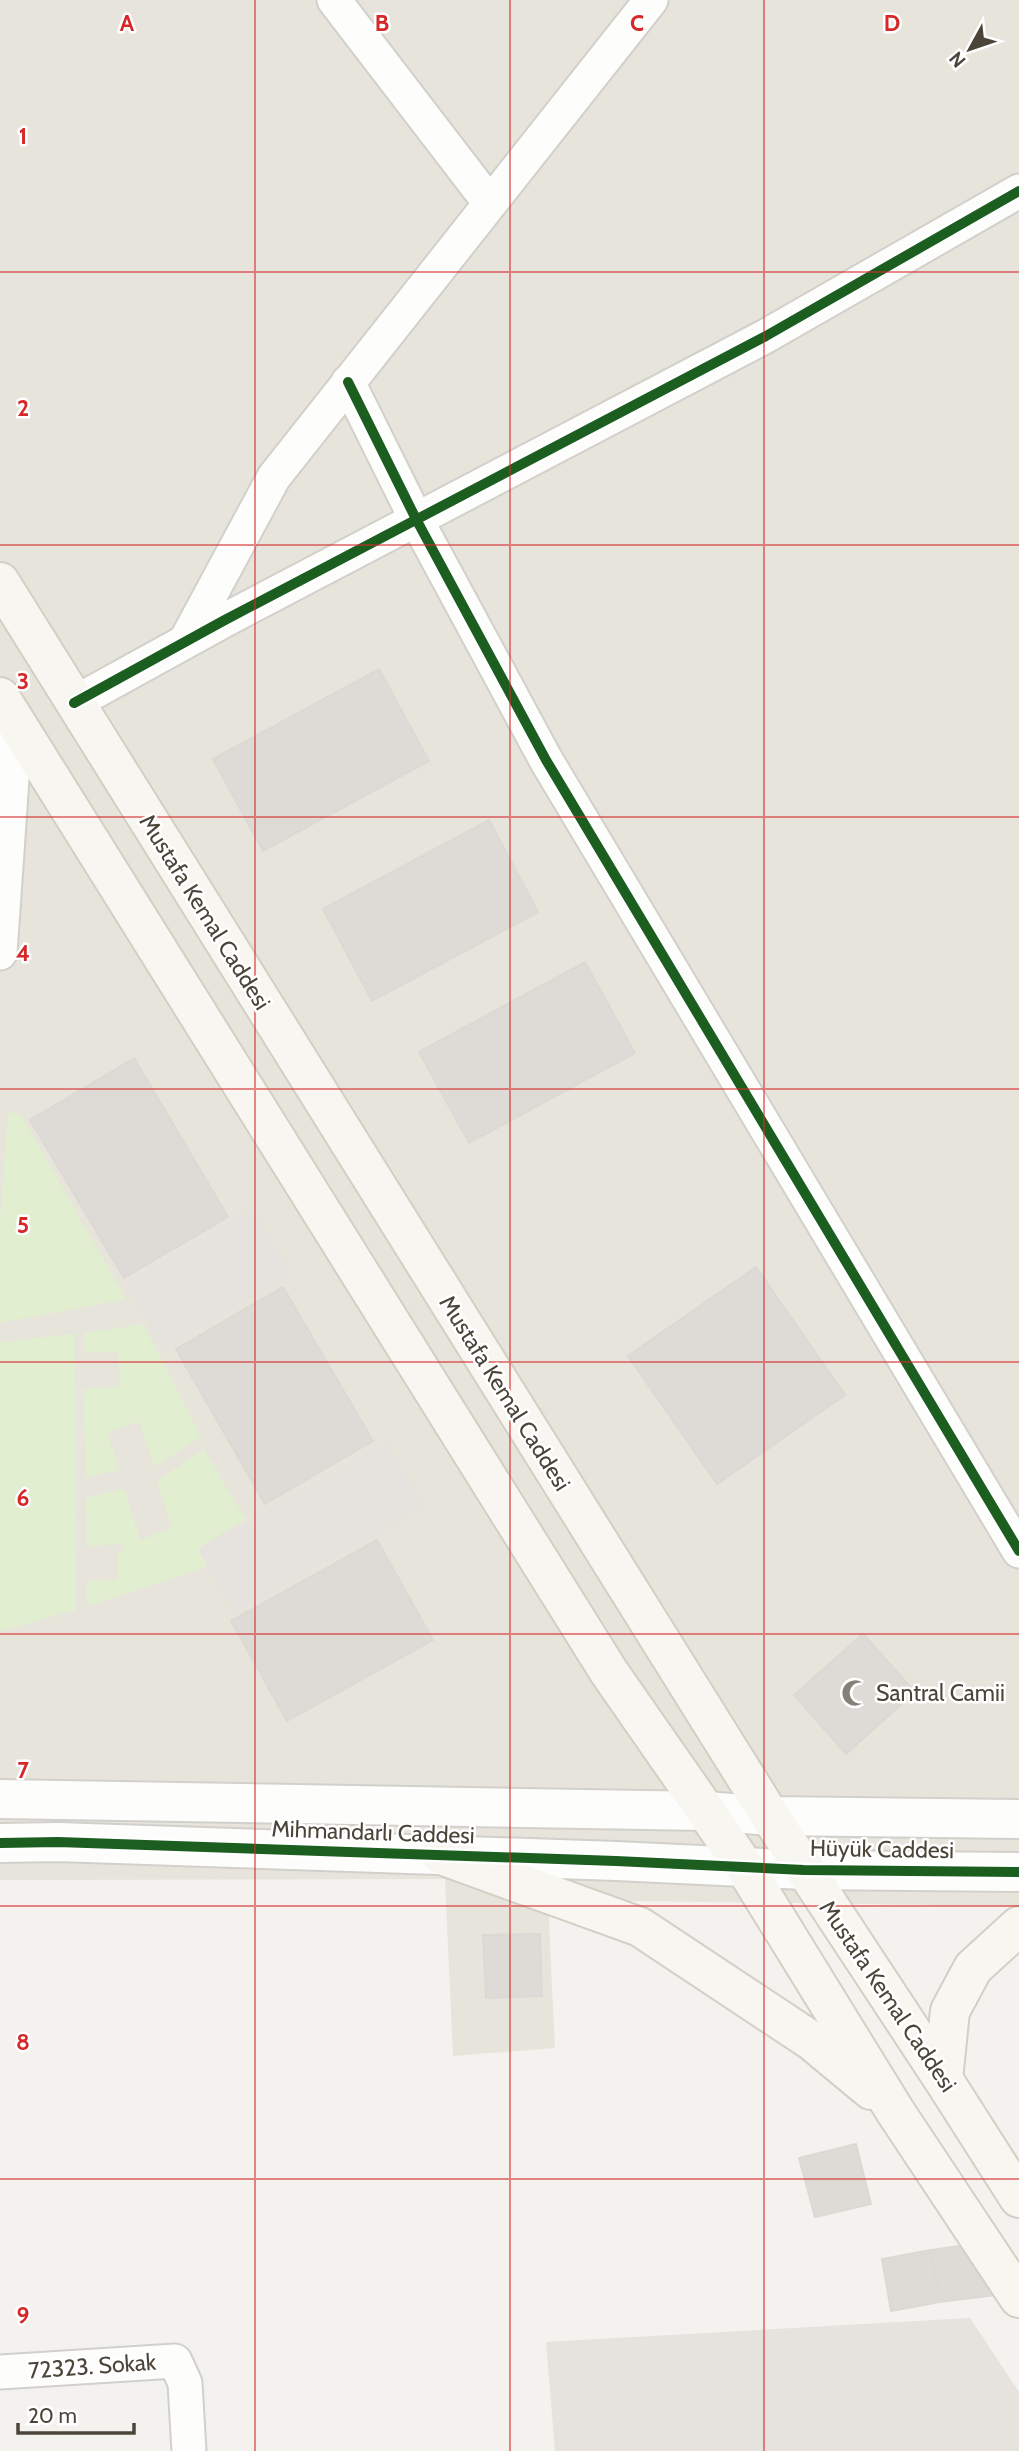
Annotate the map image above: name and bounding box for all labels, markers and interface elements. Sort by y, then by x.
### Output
text: A [120,9,135,37]
text: B [375,9,389,37]
text: C [630,9,644,37]
text: D [884,9,900,37]
north arrow [935,14,1005,84]
text: N [944,47,970,72]
text: 1 [19,122,27,150]
text: 2 [17,394,29,422]
text: 3 [17,667,29,695]
street label: Mustafa Kemal Caddesi [133,809,277,1015]
text: 4 [16,939,30,967]
text: 5 [17,1211,29,1239]
street label: Mustafa Kemal Caddesi [433,1290,577,1496]
text: 6 [17,1484,29,1512]
mosque icon: Santral Camii [840,1678,870,1708]
place label: Santral Camii [876,1679,1005,1707]
text: 7 [17,1756,29,1784]
street label: Mihmandarlı Caddesi [271,1814,475,1850]
street label: Hüyük Caddesi [810,1834,954,1864]
street label: Mustafa Kemal Caddesi [813,1895,963,2097]
text: 8 [16,2028,30,2056]
text: 9 [17,2301,29,2329]
street label: 72323. Sokak [27,2348,158,2384]
scale bar [18,2392,133,2436]
text: 20 m [28,2403,77,2428]

